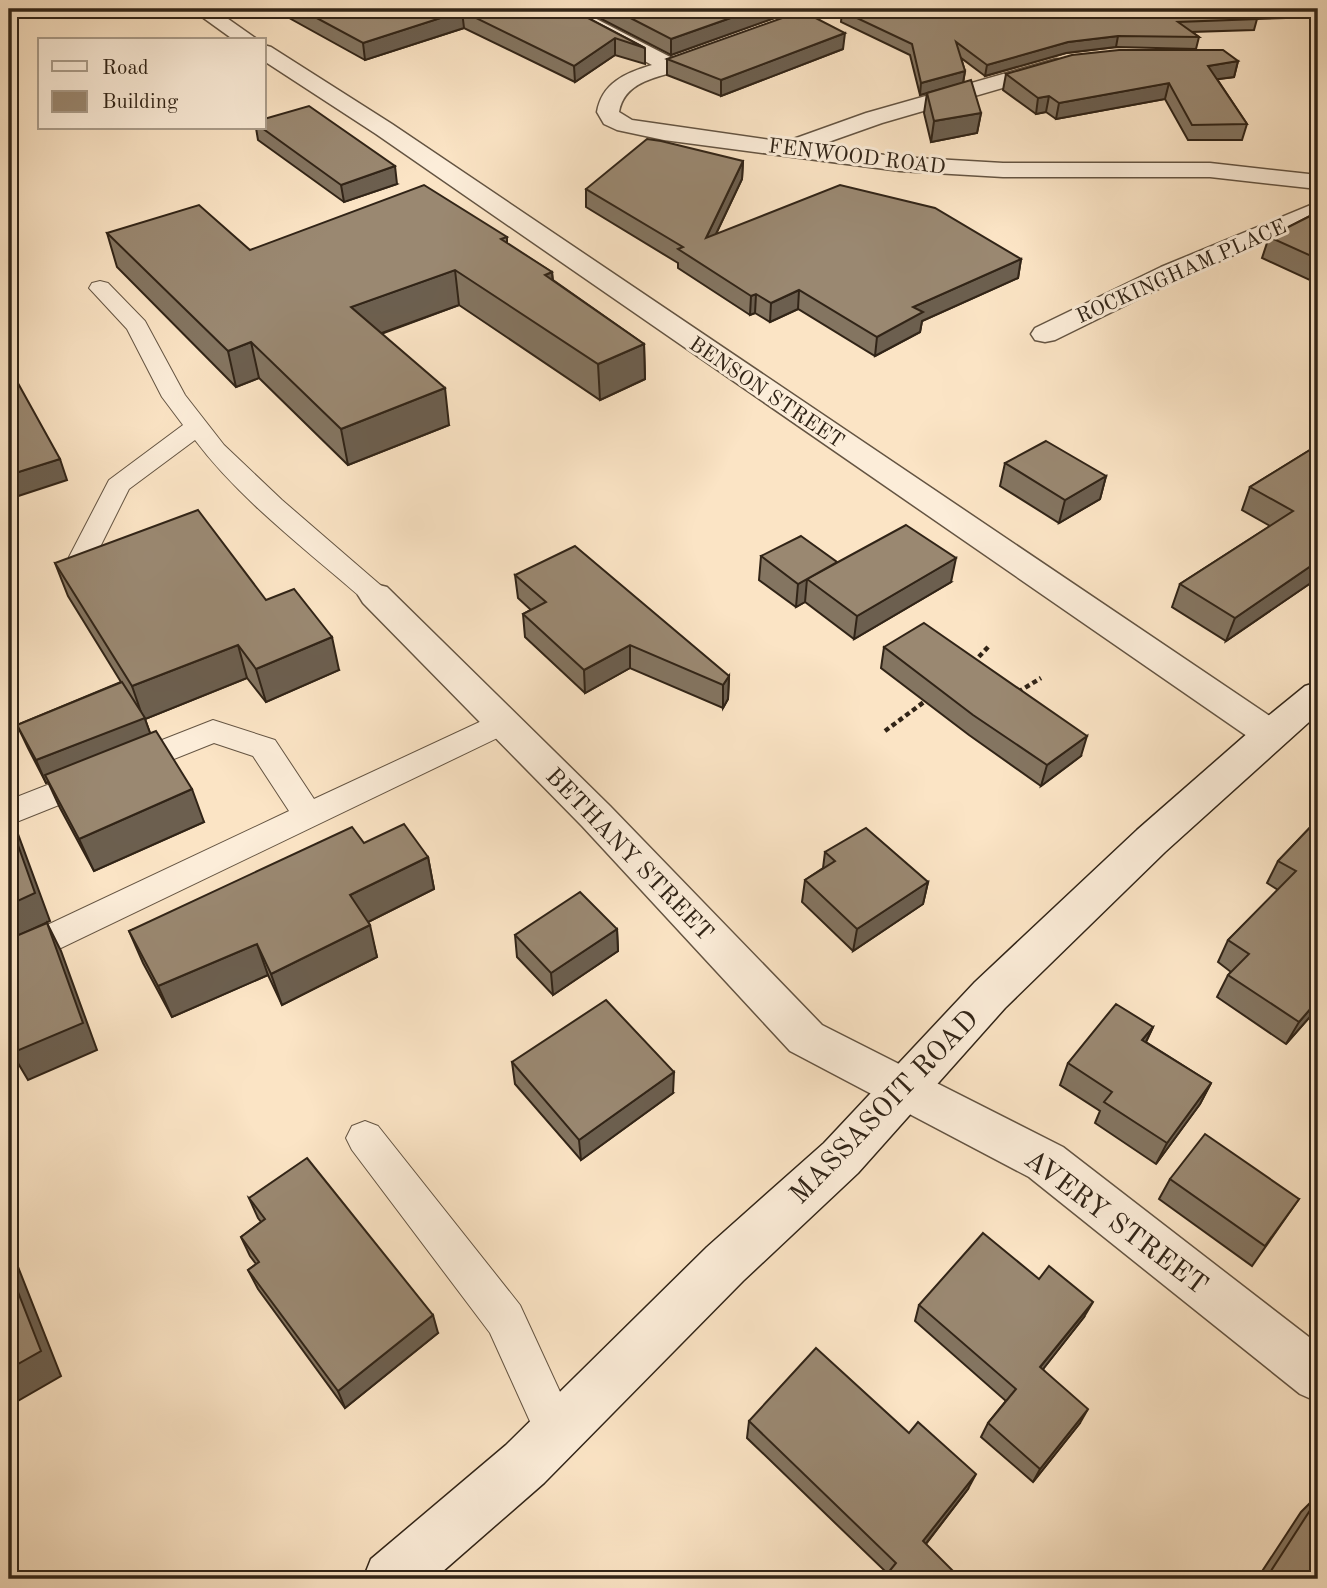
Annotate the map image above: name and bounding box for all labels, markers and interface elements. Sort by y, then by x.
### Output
legend [38,38,266,130]
text: Road [102,58,149,79]
text: Building [102,92,179,113]
street label: FENWOOD ROAD [767,136,947,179]
street label: ROCKINGHAM PLACE [1074,217,1290,328]
street label: BENSON STREET [685,334,847,453]
street label: BETHANY STREET [540,764,717,946]
street label: MASSASOIT ROAD [786,1006,985,1210]
street label: AVERY STREET [1019,1146,1212,1301]

